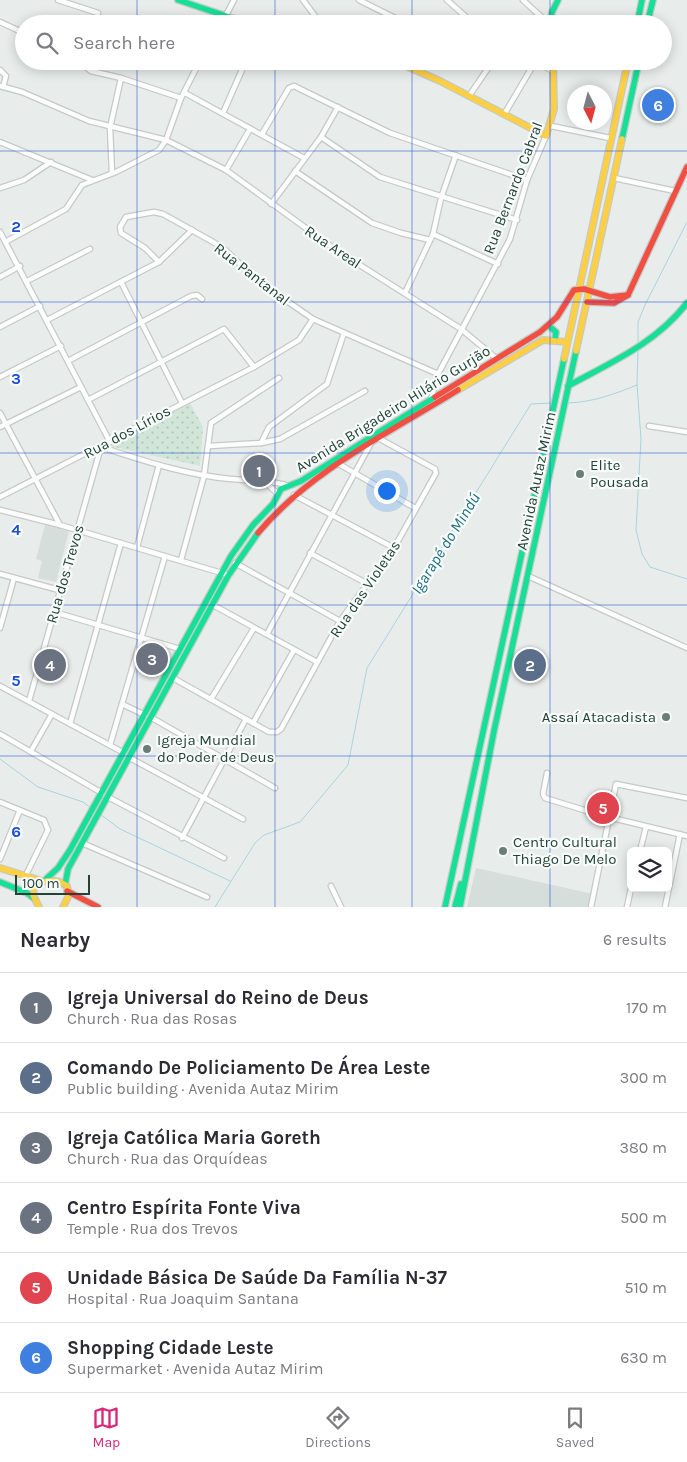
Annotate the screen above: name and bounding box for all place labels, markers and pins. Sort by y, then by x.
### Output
pin: 6 [642,86,674,124]
pin: 1 [243,452,275,490]
place label: Elite Pousada [590,456,649,491]
marker: Elite Pousada [574,468,586,480]
pin: 3 [136,640,168,678]
pin: 4 [34,646,66,684]
pin: 2 [514,646,546,684]
place label: Assaí Atacadista [542,708,656,726]
marker: Assaí Atacadista [660,711,672,723]
place label: Igreja Mundial do Poder de Deus [157,731,274,766]
marker: Igreja Mundial do Poder de Deus [141,743,153,755]
pin: 5 [587,789,619,827]
place label: Centro Cultural Thiago De Melo [513,833,617,868]
marker: Centro Cultural Thiago De Melo [497,845,509,857]

